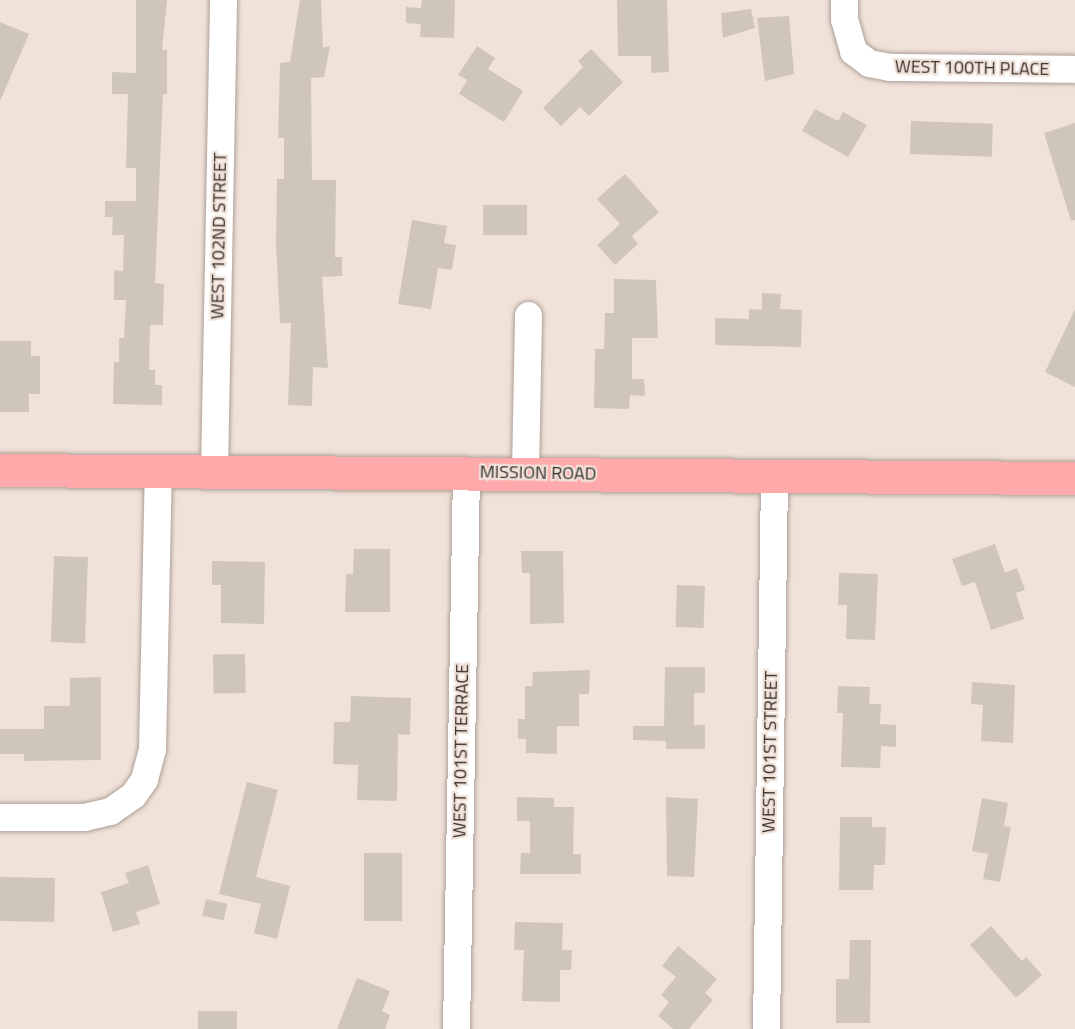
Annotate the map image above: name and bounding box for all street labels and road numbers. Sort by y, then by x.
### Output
street label: WEST 100TH PLACE [895,56,1049,80]
street label: WEST 102ND STREET [207,152,231,320]
street label: MISSION ROAD [480,461,596,485]
street label: WEST 101ST TERRACE [449,664,473,838]
street label: WEST 101ST STREET [758,671,782,833]

